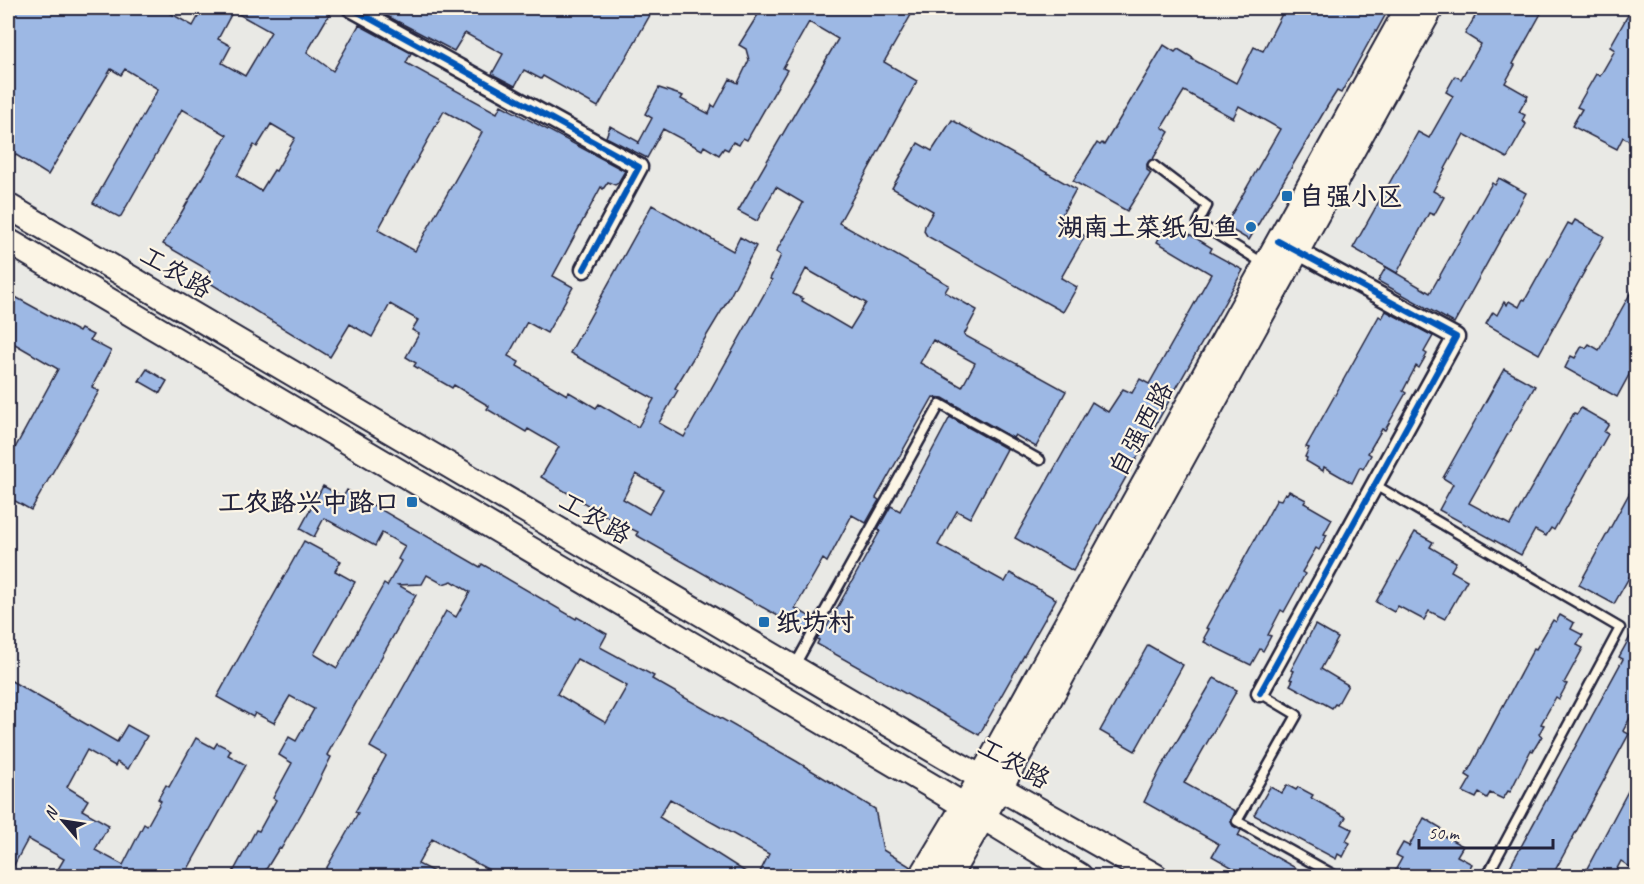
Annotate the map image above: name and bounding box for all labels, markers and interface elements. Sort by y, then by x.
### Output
place label: 自强小区 [1299,180,1403,213]
marker: 自强小区 [1280,189,1294,203]
place label: 湖南土菜纸包鱼 [1057,211,1239,244]
marker: 湖南土菜纸包鱼 [1244,220,1258,234]
street label: 工农路 [134,238,218,306]
street label: 自强西路 [1101,376,1181,482]
street label: 工农路 [553,484,637,552]
place label: 工农路兴中路口 [218,486,400,519]
marker: 工农路兴中路口 [405,495,419,509]
place label: 纸坊村 [776,606,854,639]
marker: 纸坊村 [757,615,771,629]
street label: 工农路 [972,730,1056,796]
north arrow [33,791,93,851]
text: N [40,802,63,823]
scale bar [1419,812,1552,850]
text: 50 m [1428,822,1461,844]

